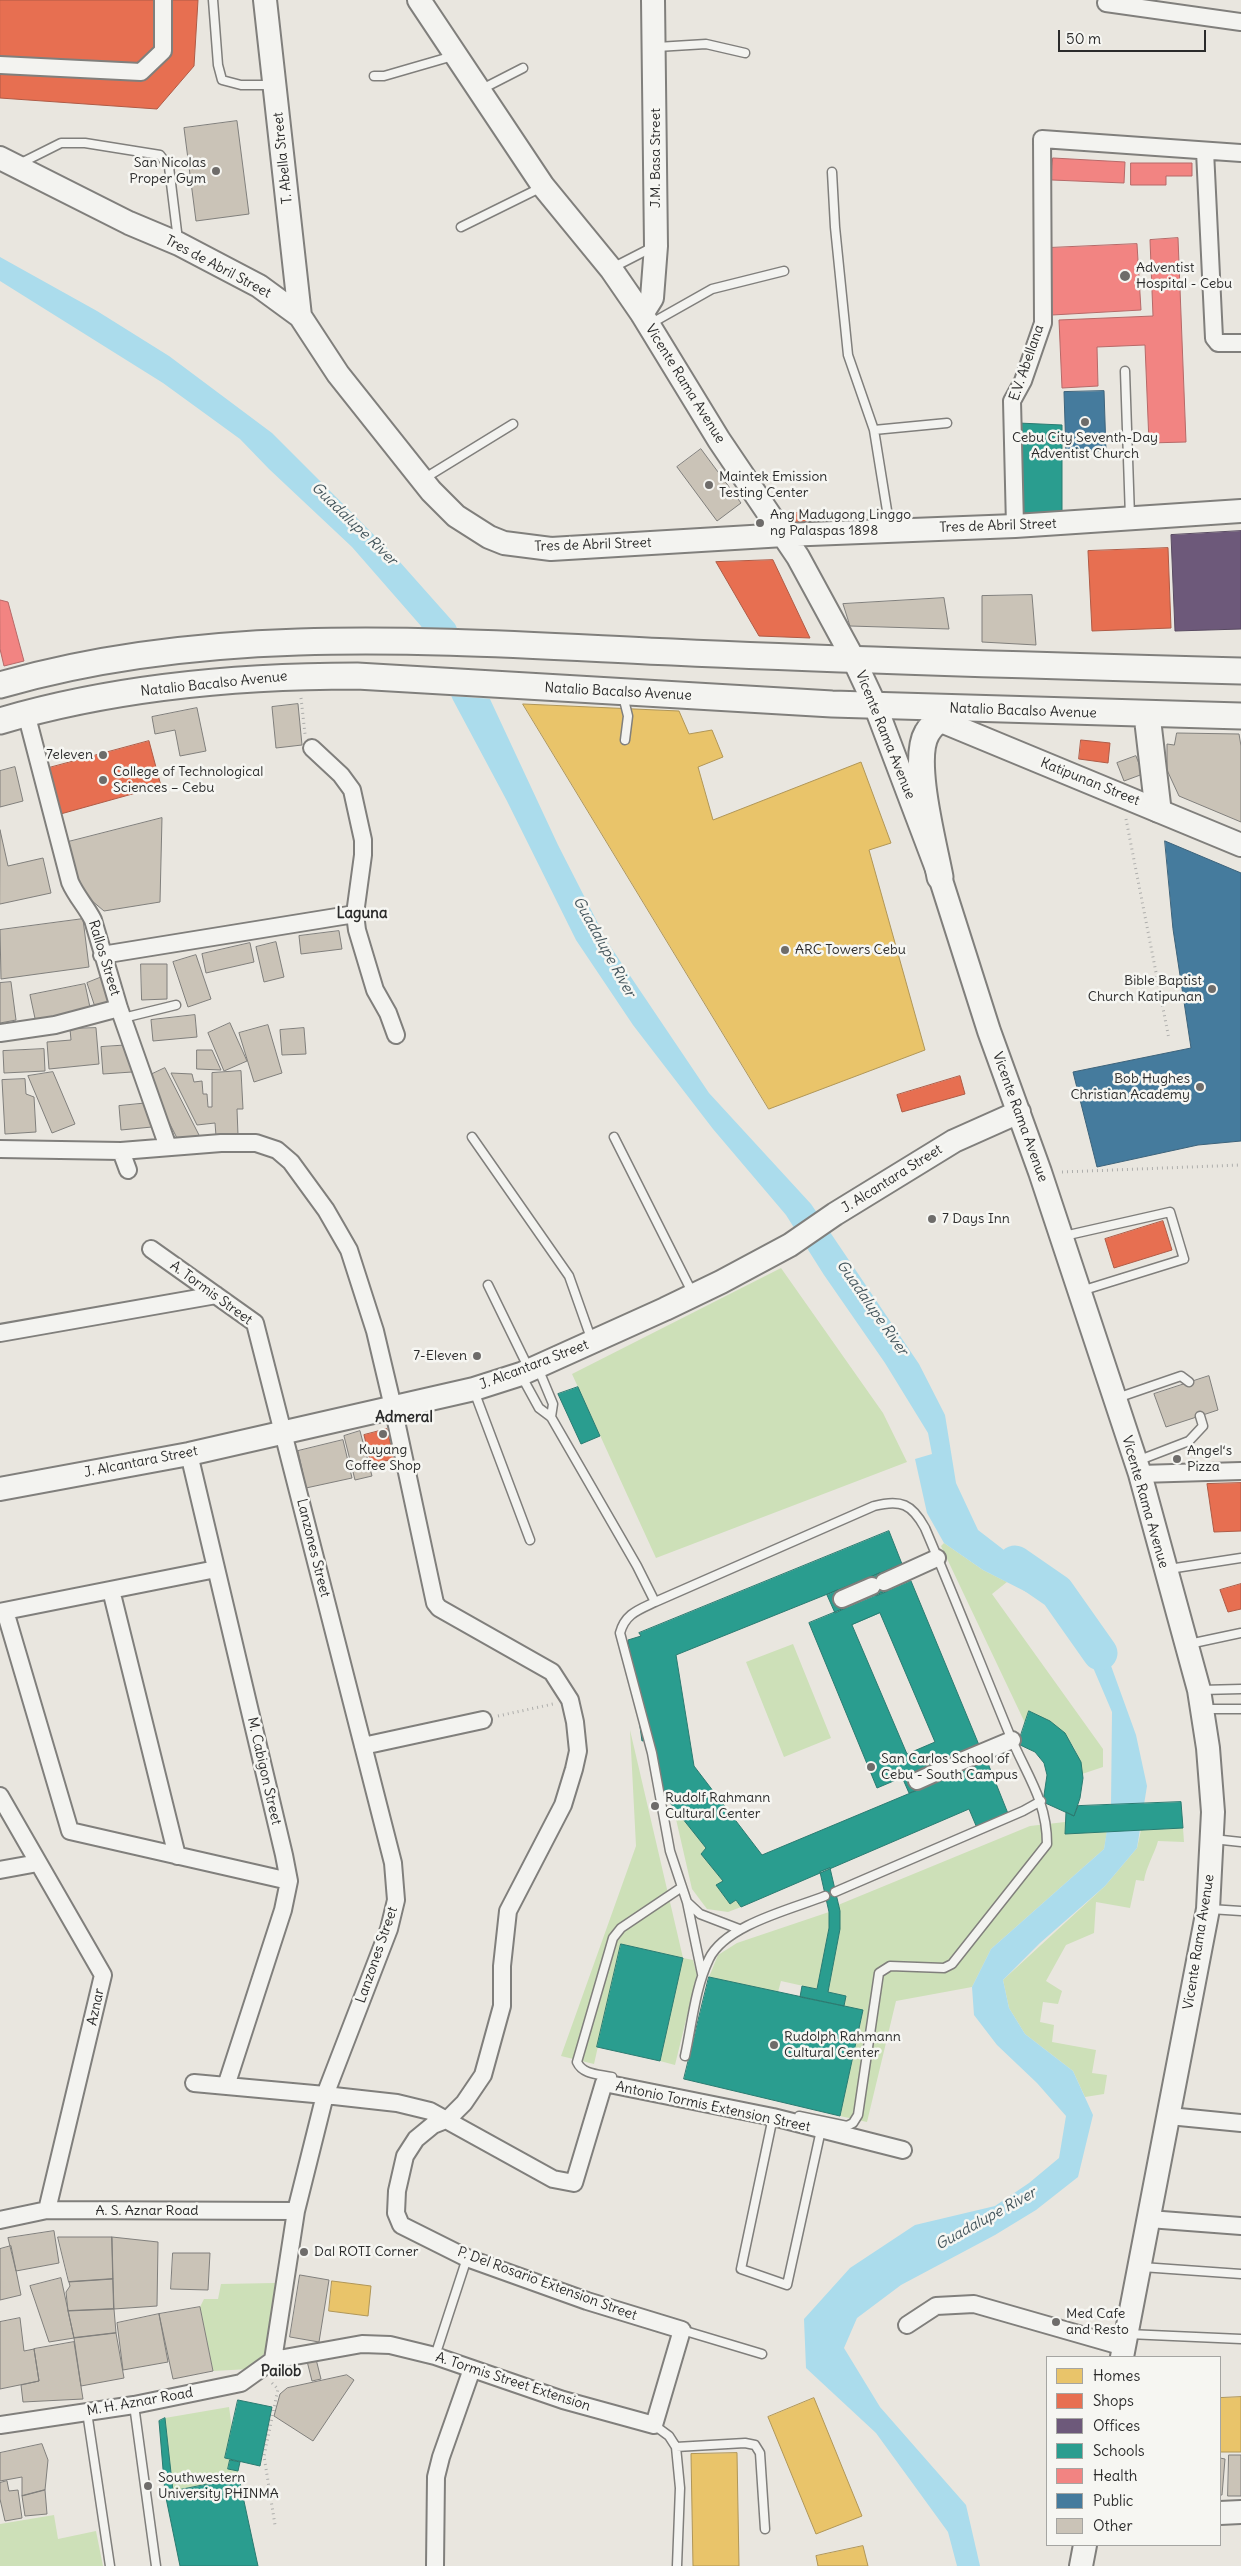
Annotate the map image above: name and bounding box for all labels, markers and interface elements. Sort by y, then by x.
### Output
scale bar [1061,20,1208,52]
text: 50 m [1066,29,1101,48]
street label: J.M. Basa Street [648,108,664,208]
street label: T. Abella Street [270,111,296,205]
place label: San Nicolas Proper Gym [129,155,206,188]
marker: San Nicolas Proper Gym [210,165,222,177]
street label: Tres de Abril Street [162,232,274,302]
place label: Adventist Hospital - Cebu [1136,260,1232,292]
marker: Adventist Hospital - Cebu [1118,269,1132,283]
street label: Vicente Rama Avenue [642,321,728,447]
street label: E.V. Abellana [1006,323,1048,403]
marker: Cebu City Seventh-Day Adventist Church [1079,416,1091,428]
place label: Cebu City Seventh-Day Adventist Church [1012,430,1158,462]
place label: Maintek Emission Testing Center [719,469,827,502]
water label: Guadalupe River [307,479,401,569]
marker: Maintek Emission Testing Center [703,479,715,491]
place label: Ang Madugong Linggo ng Palaspas 1898 [770,507,911,540]
street label: Tres de Abril Street [939,516,1057,536]
marker: Ang Madugong Linggo ng Palaspas 1898 [754,517,766,529]
street label: Tres de Abril Street [534,535,652,555]
street label: Natalio Bacalso Avenue [140,668,288,700]
street label: Vicente Rama Avenue [852,668,918,802]
street label: Natalio Bacalso Avenue [544,680,692,704]
street label: Natalio Bacalso Avenue [949,700,1097,722]
place label: 7eleven [46,747,93,763]
marker: 7eleven [97,749,109,761]
street label: Katipunan Street [1038,754,1142,810]
place label: College of Technological Sciences – Cebu [113,764,263,796]
marker: College of Technological Sciences – Cebu [97,774,109,786]
water label: Guadalupe River [569,894,639,1000]
district label: Laguna [337,905,387,923]
street label: Rallos Street [85,918,123,998]
place label: ARC Towers Cebu [795,942,906,958]
marker: ARC Towers Cebu [779,944,791,956]
place label: Bible Baptist Church Katipunan [1088,973,1202,1006]
marker: Bible Baptist Church Katipunan [1206,983,1218,995]
street label: Vicente Rama Avenue [989,1050,1051,1184]
place label: Bob Hughes Christian Academy [1070,1071,1190,1104]
marker: Bob Hughes Christian Academy [1194,1081,1206,1093]
street label: J. Alcantara Street [839,1141,945,1217]
place label: 7 Days Inn [942,1211,1010,1227]
marker: 7 Days Inn [926,1213,938,1225]
street label: A. Tormis Street [167,1257,255,1329]
water label: Guadalupe River [832,1257,912,1359]
street label: J. Alcantara Street [477,1336,591,1394]
place label: 7-Eleven [413,1348,467,1364]
marker: 7-Eleven [471,1350,483,1362]
district label: Admeral [375,1409,433,1427]
marker: Kuyang Coffee Shop [377,1428,389,1440]
street label: Vicente Rama Avenue [1118,1434,1172,1570]
place label: Kuyang Coffee Shop [345,1442,421,1474]
street label: J. Alcantara Street [83,1443,199,1481]
place label: Angel‘s Pizza [1187,1443,1232,1475]
marker: Angel‘s Pizza [1171,1453,1183,1465]
street label: Lanzones Street [293,1497,333,1599]
street label: M. Cabigon Street [243,1716,285,1826]
place label: San Carlos School of Cebu - South Campus [881,1751,1018,1784]
marker: San Carlos School of Cebu - South Campus [865,1761,877,1773]
place label: Rudolf Rahmann Cultural Center [665,1790,770,1822]
marker: Rudolf Rahmann Cultural Center [649,1800,661,1812]
street label: Vicente Rama Avenue [1180,1873,1218,2011]
street label: Lanzones Street [353,1905,401,2005]
street label: Aznar [84,1987,108,2027]
place label: Rudolph Rahmann Cultural Center [784,2029,901,2062]
marker: Rudolph Rahmann Cultural Center [768,2039,780,2051]
street label: Antonio Tormis Extension Street [614,2078,812,2136]
water label: Guadalupe River [933,2184,1039,2254]
street label: A. S. Aznar Road [96,2203,198,2219]
place label: Dal ROTI Corner [314,2244,418,2260]
street label: P. Del Rosario Extension Street [455,2244,639,2324]
marker: Dal ROTI Corner [298,2246,310,2258]
place label: Med Cafe and Resto [1066,2306,1129,2338]
marker: Med Cafe and Resto [1050,2316,1062,2328]
street label: A. Tormis Street Extension [433,2349,593,2415]
legend [1046,2356,1221,2546]
district label: Pailob [261,2363,301,2381]
text: Homes [1093,2366,1140,2385]
street label: M. H. Aznar Road [86,2384,194,2420]
text: Shops [1093,2391,1134,2410]
text: Offices [1093,2416,1140,2435]
text: Schools [1093,2441,1145,2460]
text: Health [1093,2466,1137,2485]
place label: Southwestern University PHINMA [158,2470,279,2502]
marker: Southwestern University PHINMA [142,2480,154,2492]
text: Public [1093,2491,1133,2510]
text: Other [1093,2516,1133,2535]

